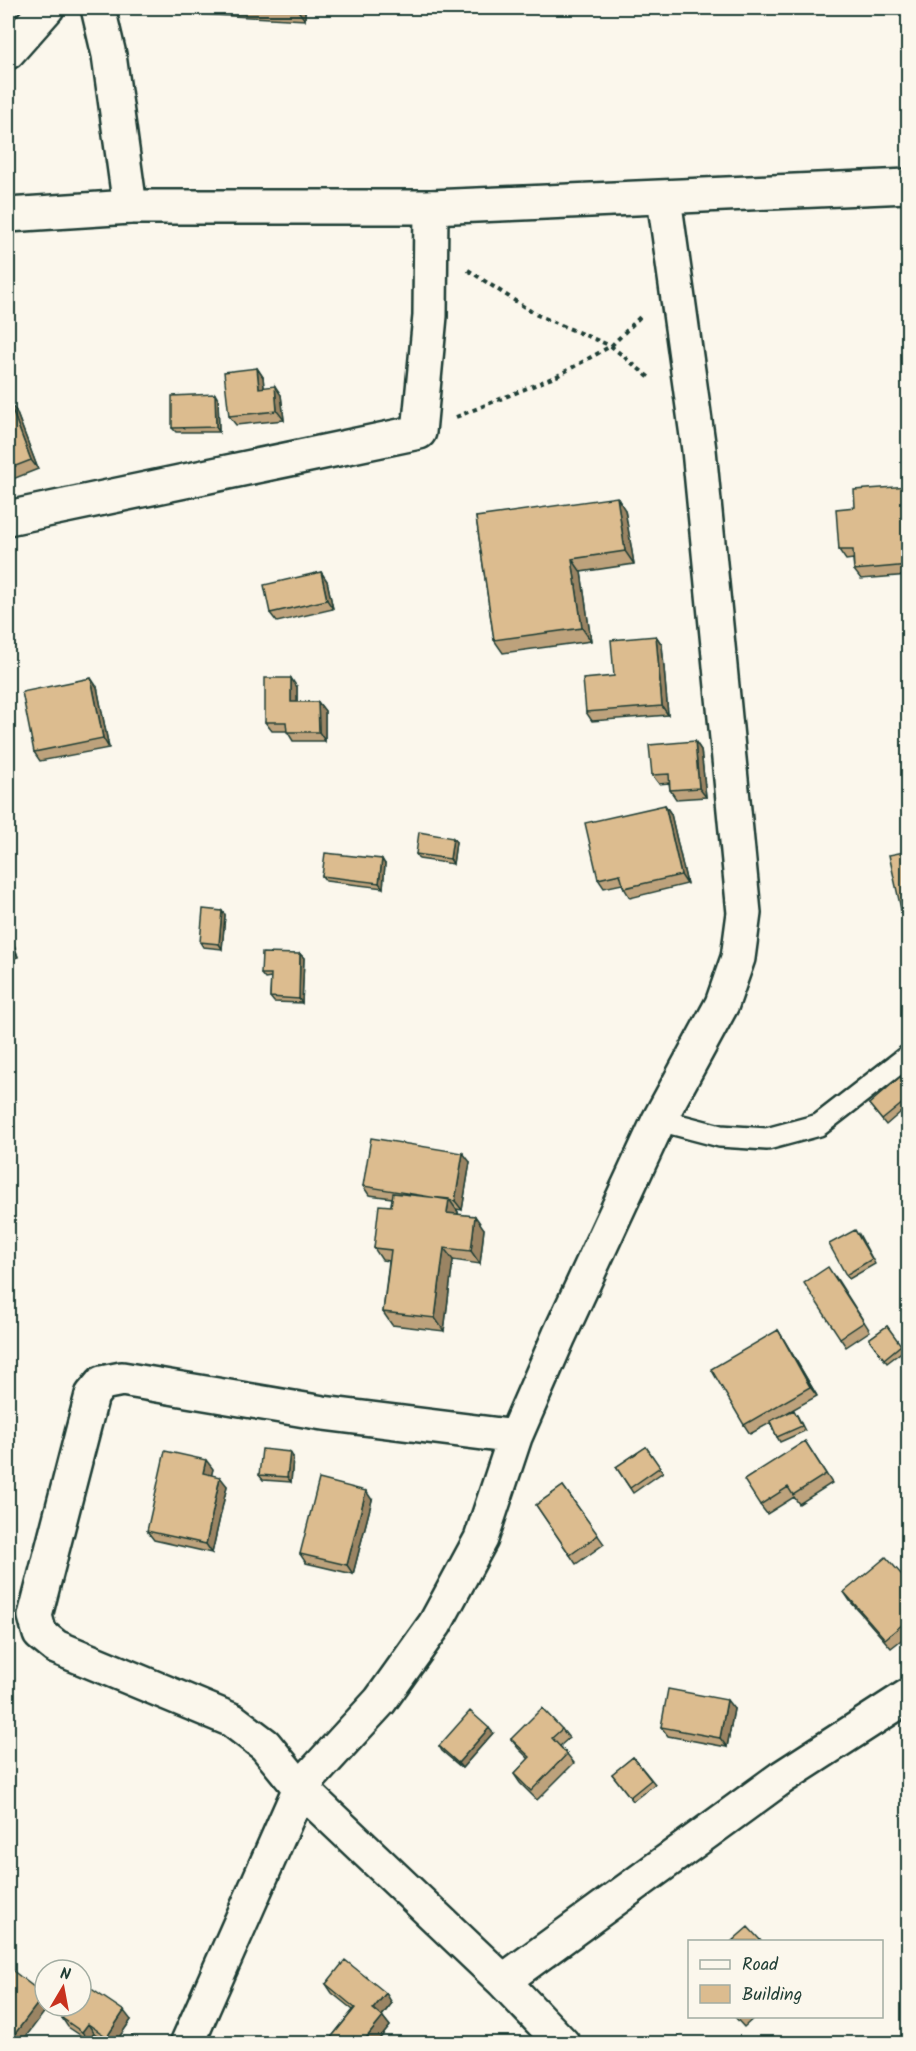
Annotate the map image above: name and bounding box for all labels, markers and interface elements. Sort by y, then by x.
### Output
legend [688,1940,883,2018]
text: Road [742,1951,779,1980]
north arrow [33,1958,93,2018]
text: N [58,1962,72,1988]
text: Building [742,1981,802,2010]

